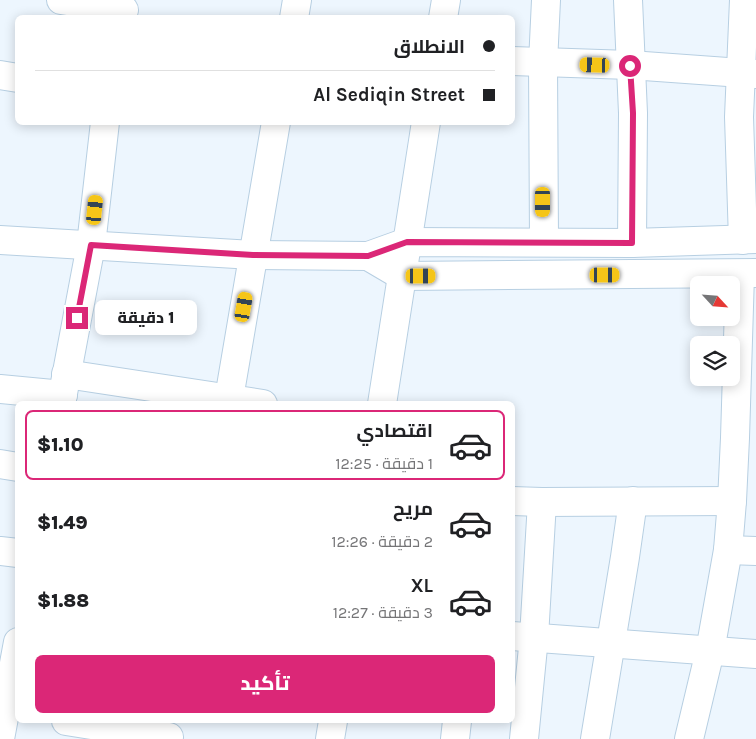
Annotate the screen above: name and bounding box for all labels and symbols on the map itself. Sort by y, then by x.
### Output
route start [619,55,641,77]
car [579,57,610,73]
car [535,187,550,217]
car [85,194,104,226]
car [590,268,620,283]
car [406,269,436,284]
north arrow [690,276,740,326]
car [234,291,253,323]
callout: 1 دقيقة [94,300,197,336]
route end [66,307,88,329]

